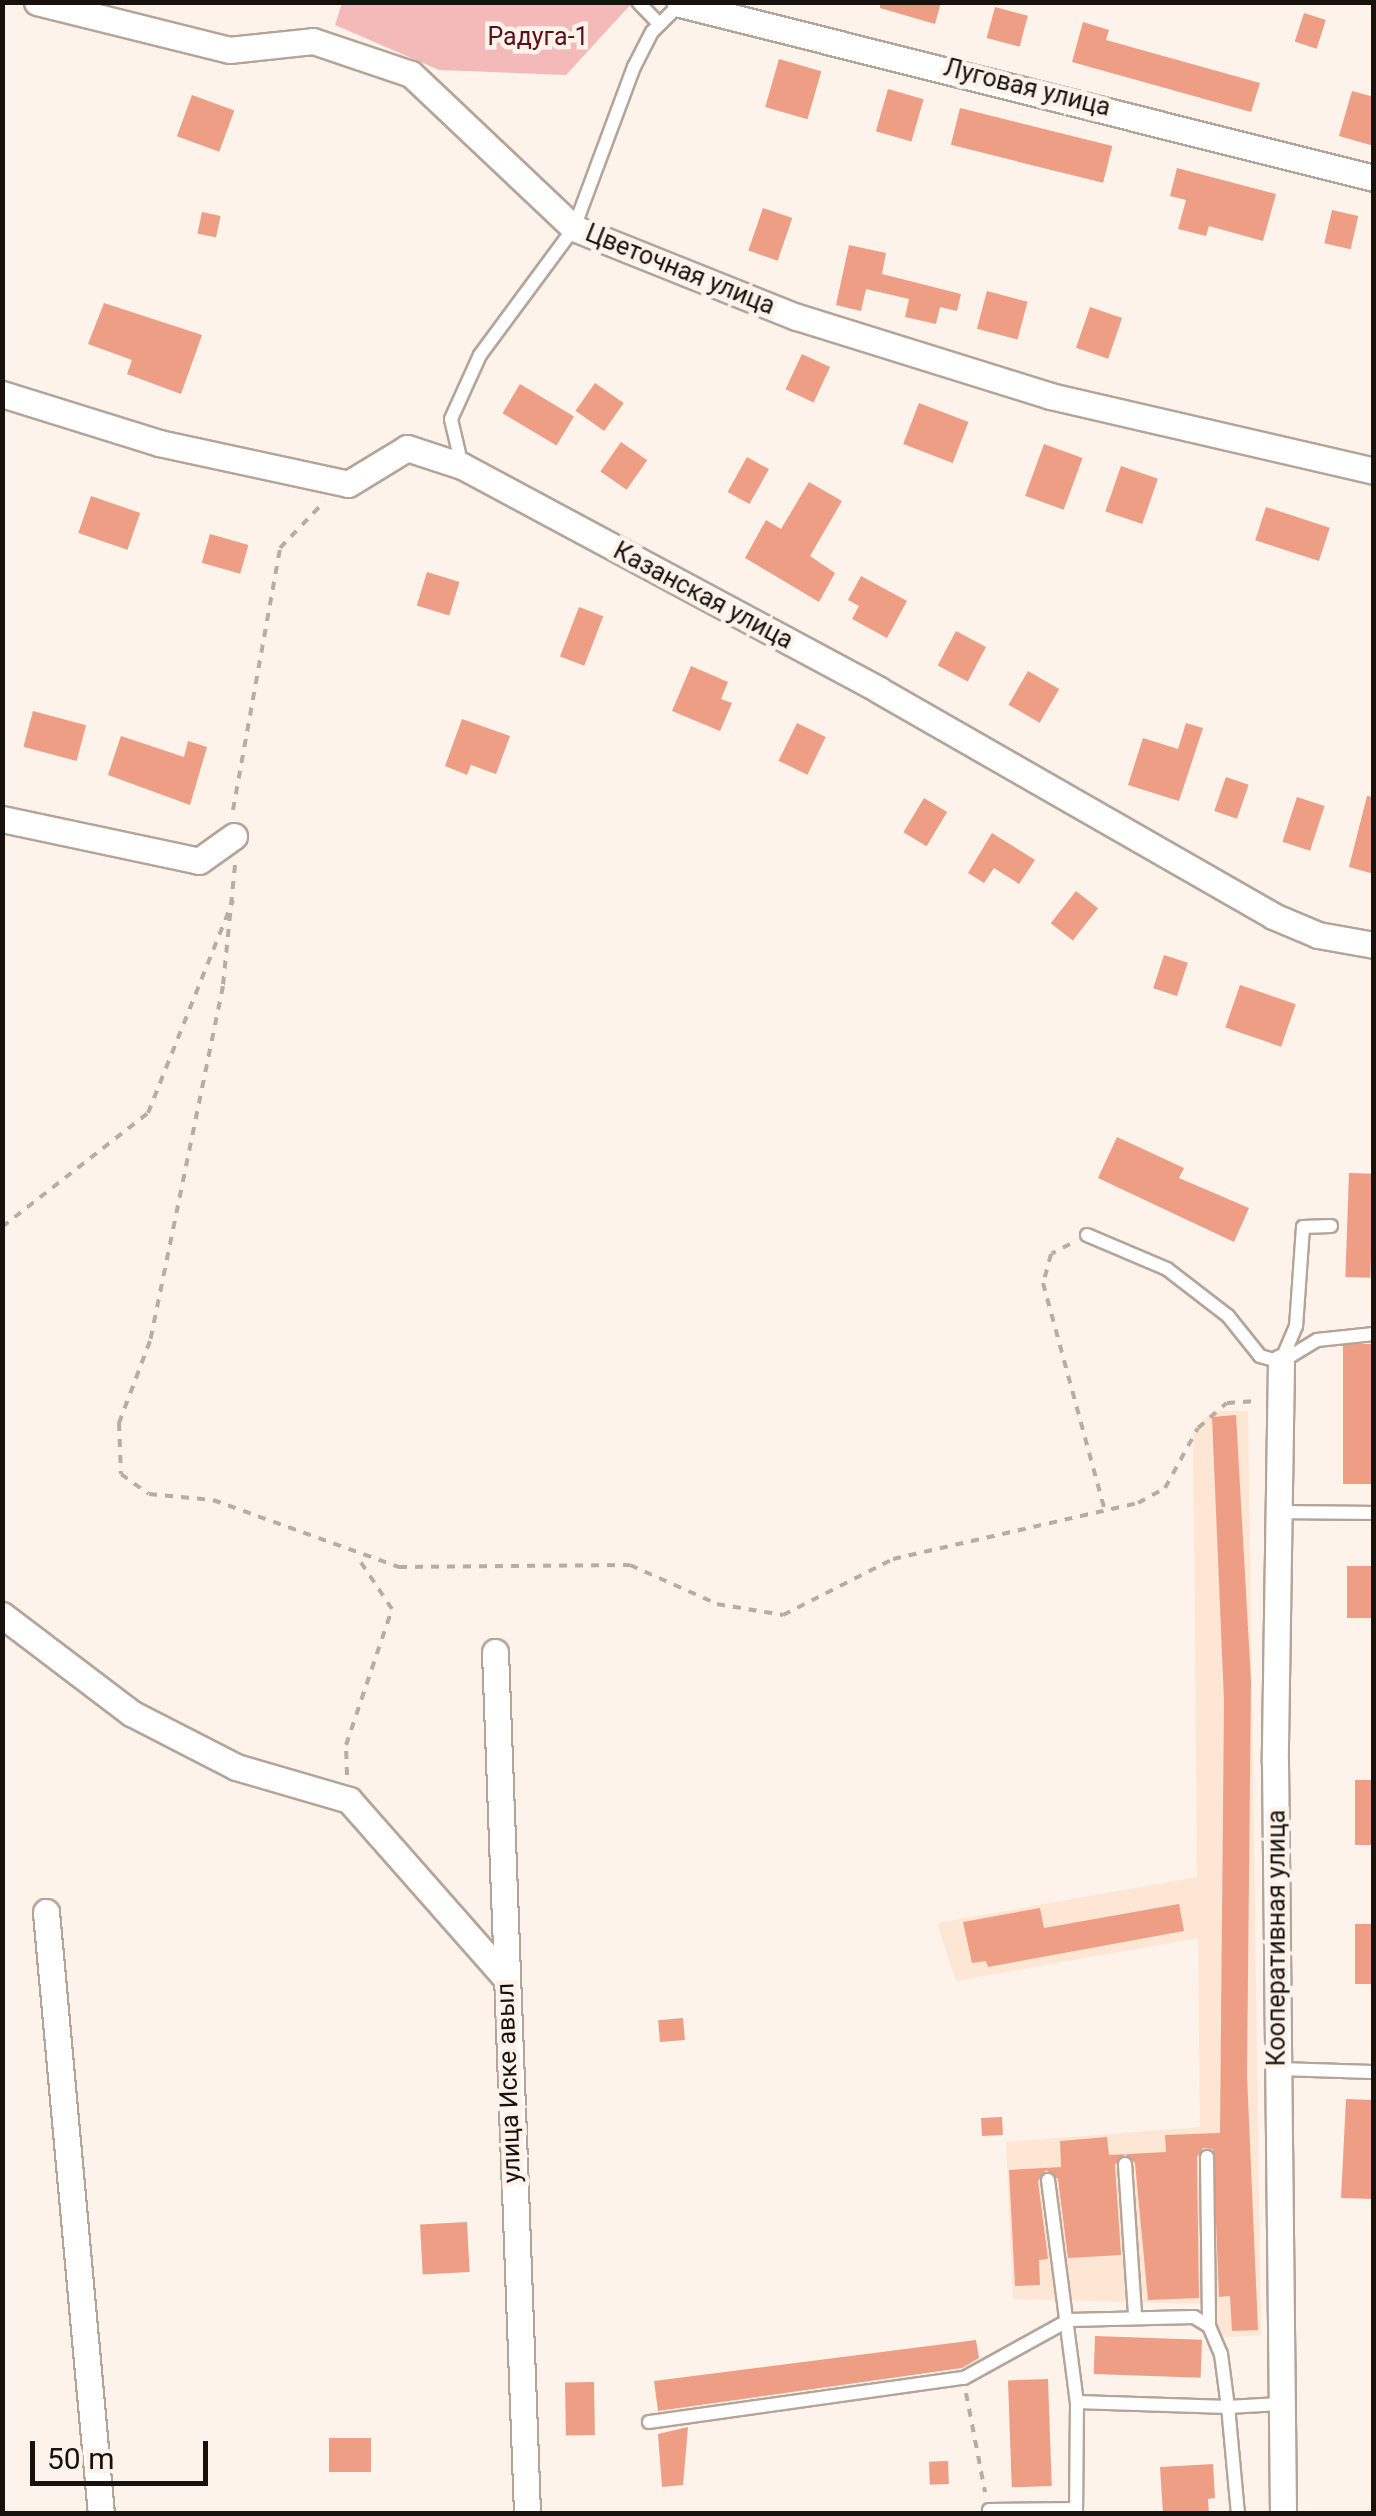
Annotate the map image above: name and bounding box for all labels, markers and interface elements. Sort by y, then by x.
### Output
park label: Радуга-1 [487,22,589,52]
street label: Луговая улица [941,53,1113,123]
street label: Цветочная улица [581,218,779,322]
street label: Казанская улица [608,536,798,656]
street label: Кооперативная улица [1262,1810,1292,2066]
street label: улица Иске авыл [491,1982,527,2184]
scale bar [35,2421,212,2483]
text: 50 m [47,2441,114,2476]

